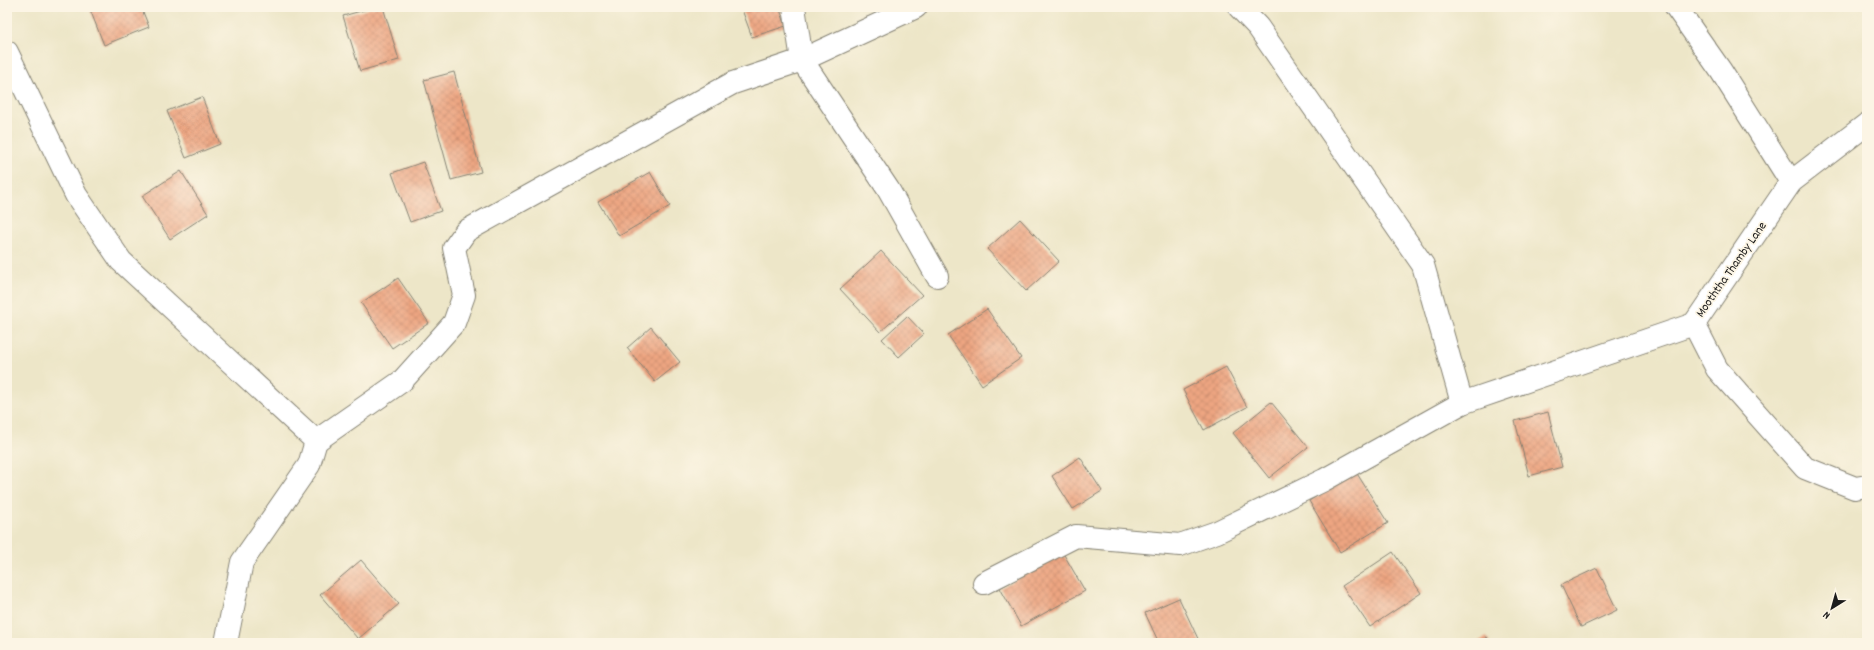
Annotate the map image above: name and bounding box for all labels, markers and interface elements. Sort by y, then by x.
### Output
street label: Mooththa Thamby Lane [1692,218,1772,322]
north arrow [1812,588,1852,628]
text: N [1820,606,1834,622]

